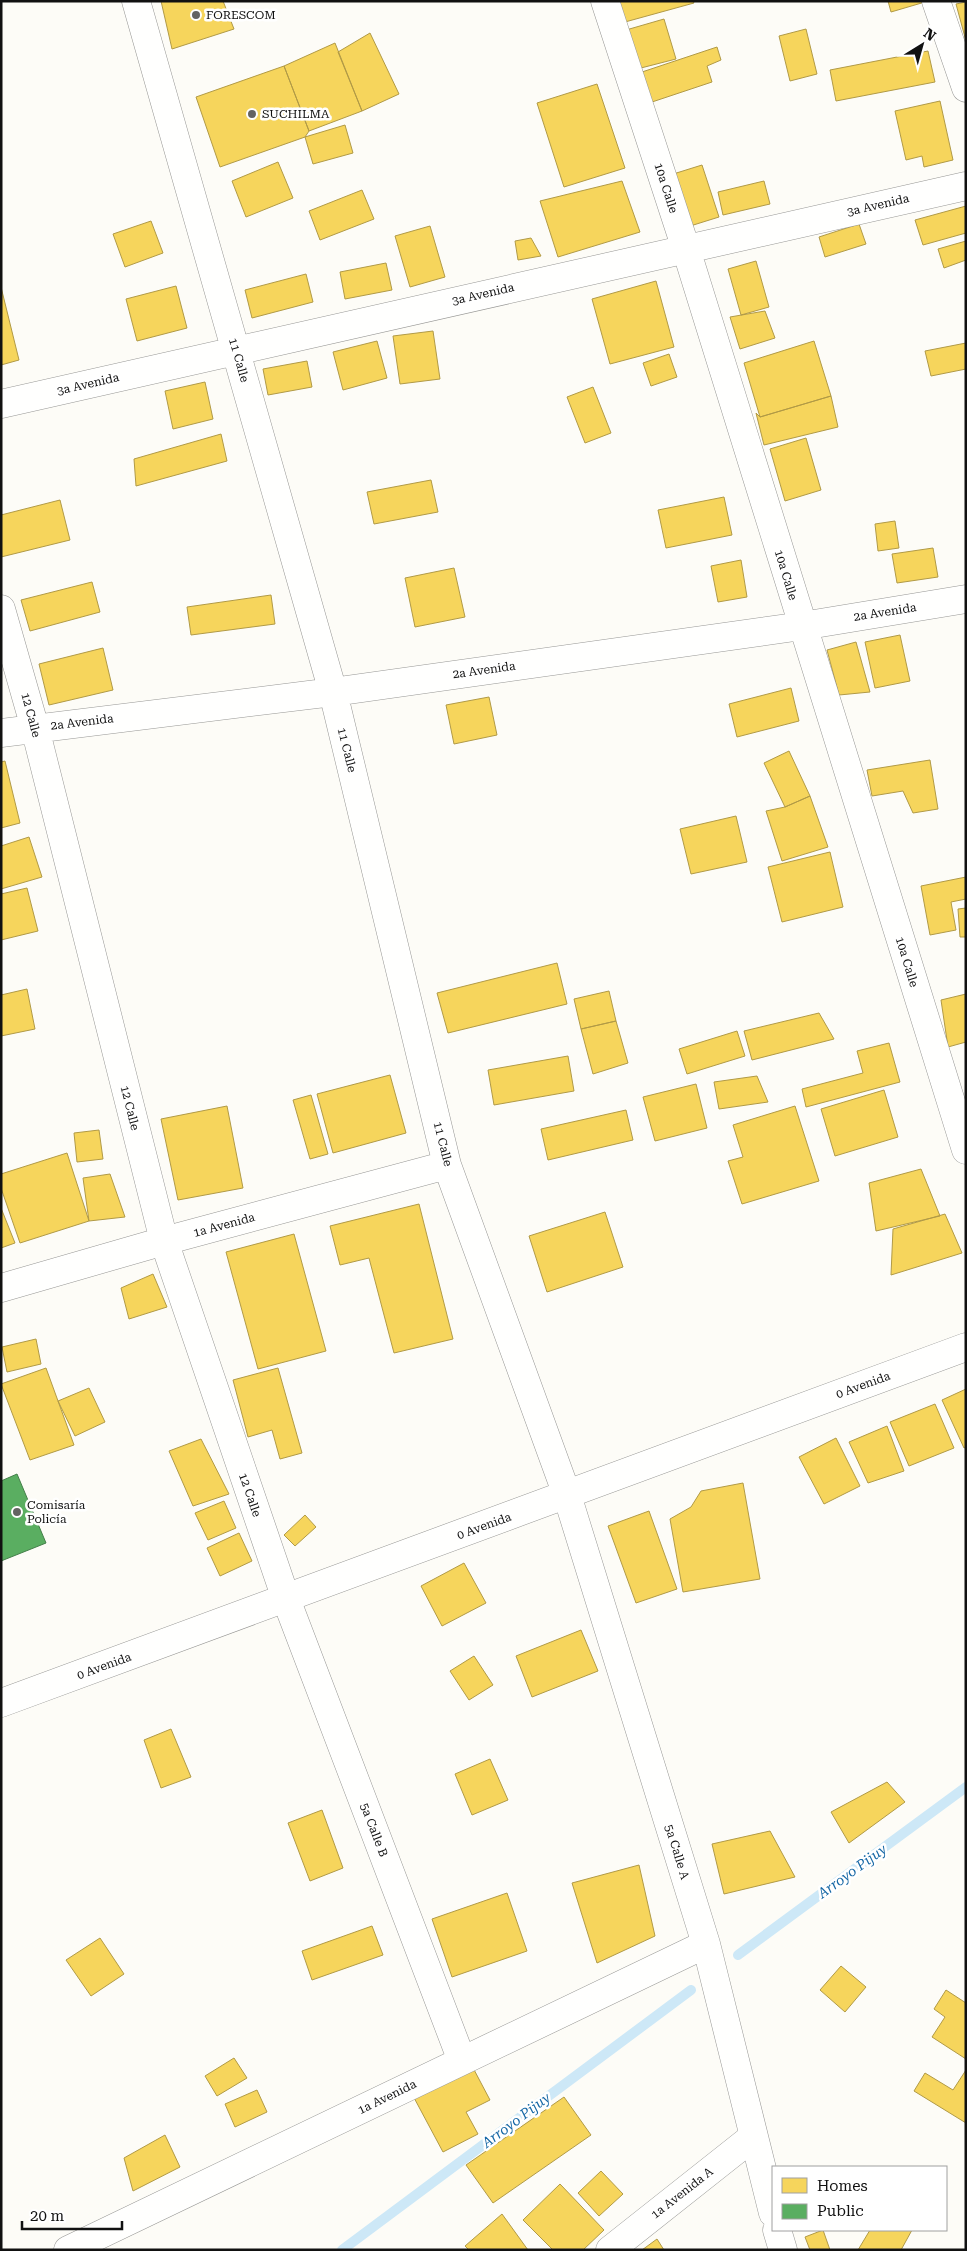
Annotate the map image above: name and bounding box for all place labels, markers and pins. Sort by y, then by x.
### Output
place label: FORESCOM [206,8,276,22]
marker: FORESCOM [190,9,202,21]
place label: SUCHILMA [262,107,330,121]
marker: SUCHILMA [246,108,258,120]
place label: Comisaría Policía [27,1498,86,1526]
marker: Comisaría Policía [11,1506,23,1518]

